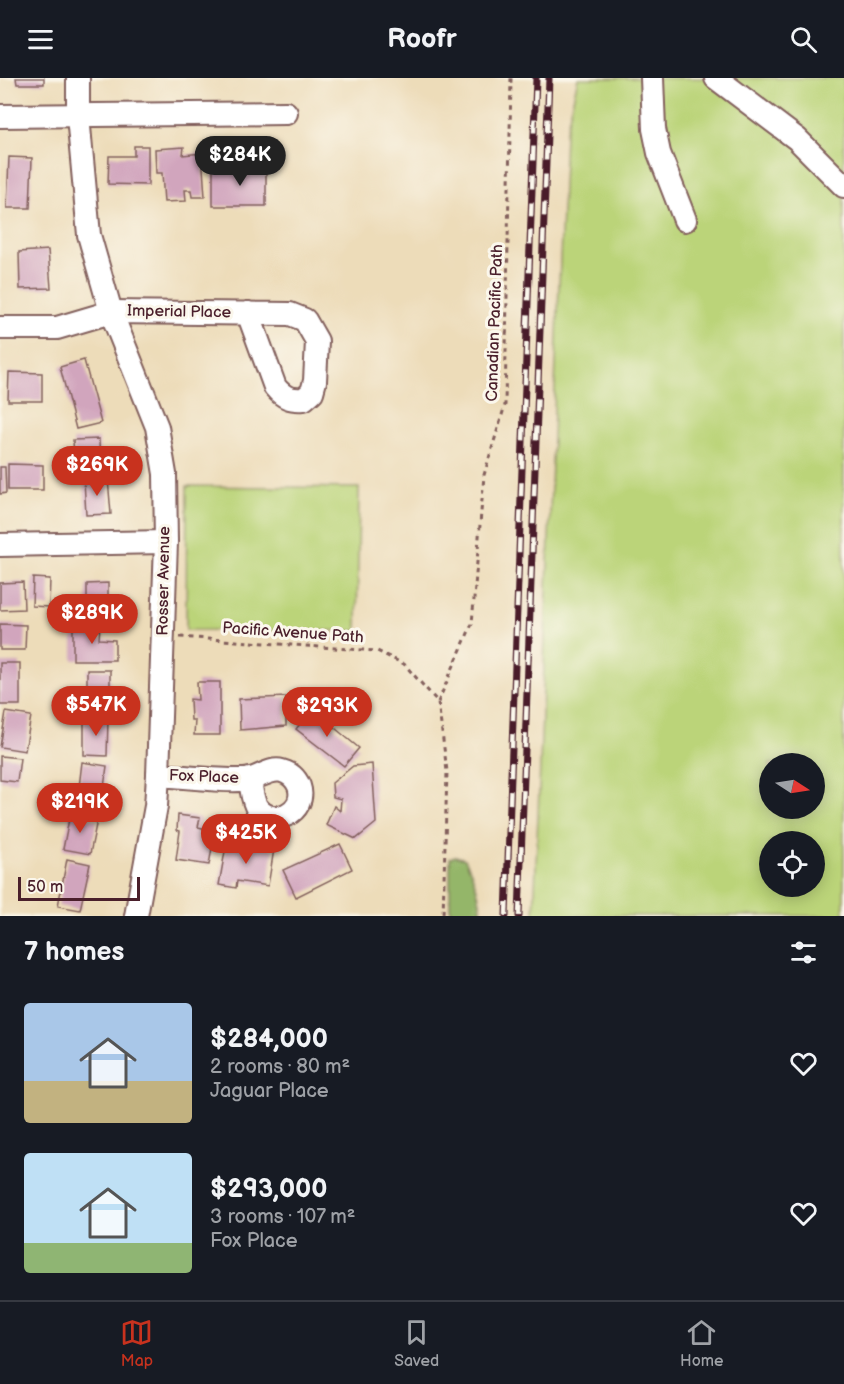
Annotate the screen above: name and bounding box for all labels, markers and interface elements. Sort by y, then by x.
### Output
icon: menu [24,23,57,56]
text: Roofr [387,23,457,55]
icon: search [787,23,820,56]
pin: $284K [198,136,282,187]
text: $284K [209,143,271,167]
street label: Canadian Pacific Path [483,244,507,402]
street label: Imperial Place [127,302,232,322]
pin: $269K [55,446,139,497]
text: $269K [66,453,128,477]
street label: Rosser Avenue [154,526,174,636]
pin: $289K [50,594,134,645]
text: $289K [61,601,123,625]
street label: Pacific Avenue Path [222,619,364,647]
pin: $547K [54,686,138,737]
pin: $293K [285,687,369,738]
text: $547K [65,693,127,717]
text: $293K [296,694,358,718]
north arrow [759,753,825,819]
map controls [759,753,825,897]
street label: Fox Place [169,766,240,788]
pin: $219K [38,783,122,834]
text: $219K [51,790,109,814]
pin: $425K [204,814,288,865]
text: $425K [215,821,277,845]
button: locate [759,831,825,897]
scale bar [18,874,140,902]
text: 50 m [27,878,63,897]
icon: filters [787,936,820,969]
text: 7 homes [24,937,124,968]
text: $284,000 [210,1024,328,1055]
icon: home [72,1027,144,1099]
icon: heart [787,1047,820,1080]
text: 2 rooms · 80 m² [210,1055,350,1079]
text: Jaguar Place [210,1079,329,1103]
text: $293,000 [210,1174,328,1205]
icon: home [72,1177,144,1249]
icon: heart [787,1197,820,1230]
text: 3 rooms · 107 m² [210,1205,355,1229]
text: Fox Place [210,1229,298,1253]
tab: Map [120,1316,153,1371]
tab: Saved [394,1316,439,1371]
tab: Home [680,1316,724,1371]

